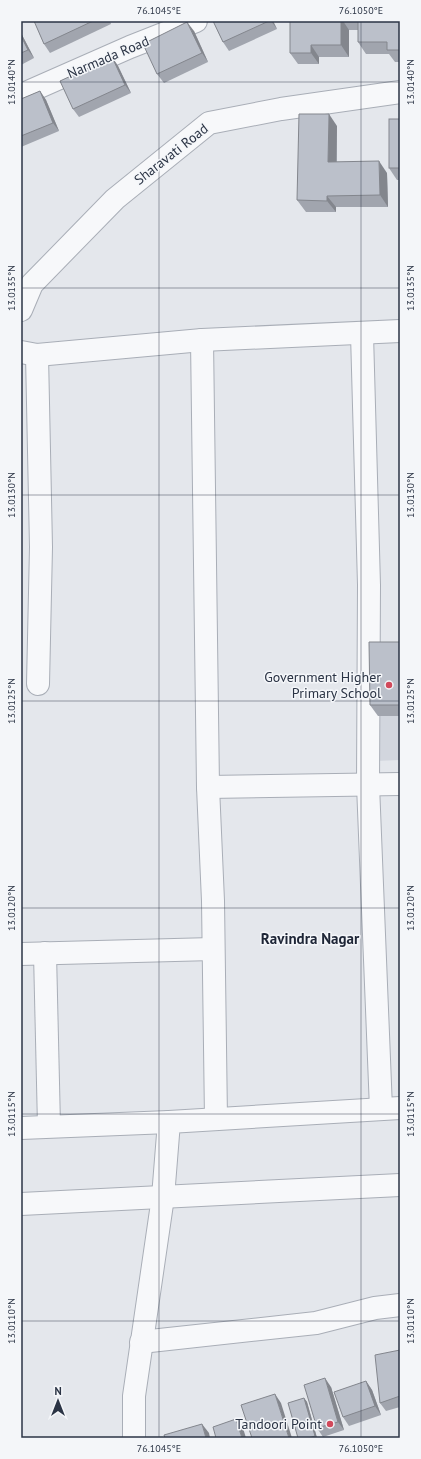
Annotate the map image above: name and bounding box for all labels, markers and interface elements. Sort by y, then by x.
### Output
text: 76.1045°E [137,4,181,17]
text: 76.1050°E [339,4,383,17]
street label: Narmada Road [64,32,152,82]
text: 13.0140°N [5,59,18,105]
text: 13.0140°N [404,59,417,105]
street label: Sharavati Road [130,119,212,189]
text: 13.0135°N [5,265,18,311]
text: 13.0135°N [404,265,417,311]
text: 13.0130°N [5,472,18,518]
text: 13.0130°N [404,472,417,518]
place label: Government Higher Primary School [264,668,381,702]
text: 13.0125°N [5,678,18,724]
text: 13.0125°N [404,678,417,724]
marker: Government Higher Primary School [384,680,394,690]
text: 13.0120°N [5,885,18,931]
text: 13.0120°N [404,885,417,931]
district label: Ravindra Nagar [261,929,360,948]
text: 13.0115°N [5,1091,18,1137]
text: 13.0115°N [404,1091,417,1137]
text: 13.0110°N [5,1298,18,1344]
text: 13.0110°N [404,1298,417,1344]
north arrow [38,1381,78,1421]
text: N [54,1384,62,1398]
place label: Tandoori Point [235,1415,322,1433]
marker: Tandoori Point [325,1419,335,1429]
text: 76.1045°E [137,1442,181,1455]
text: 76.1050°E [339,1442,383,1455]

